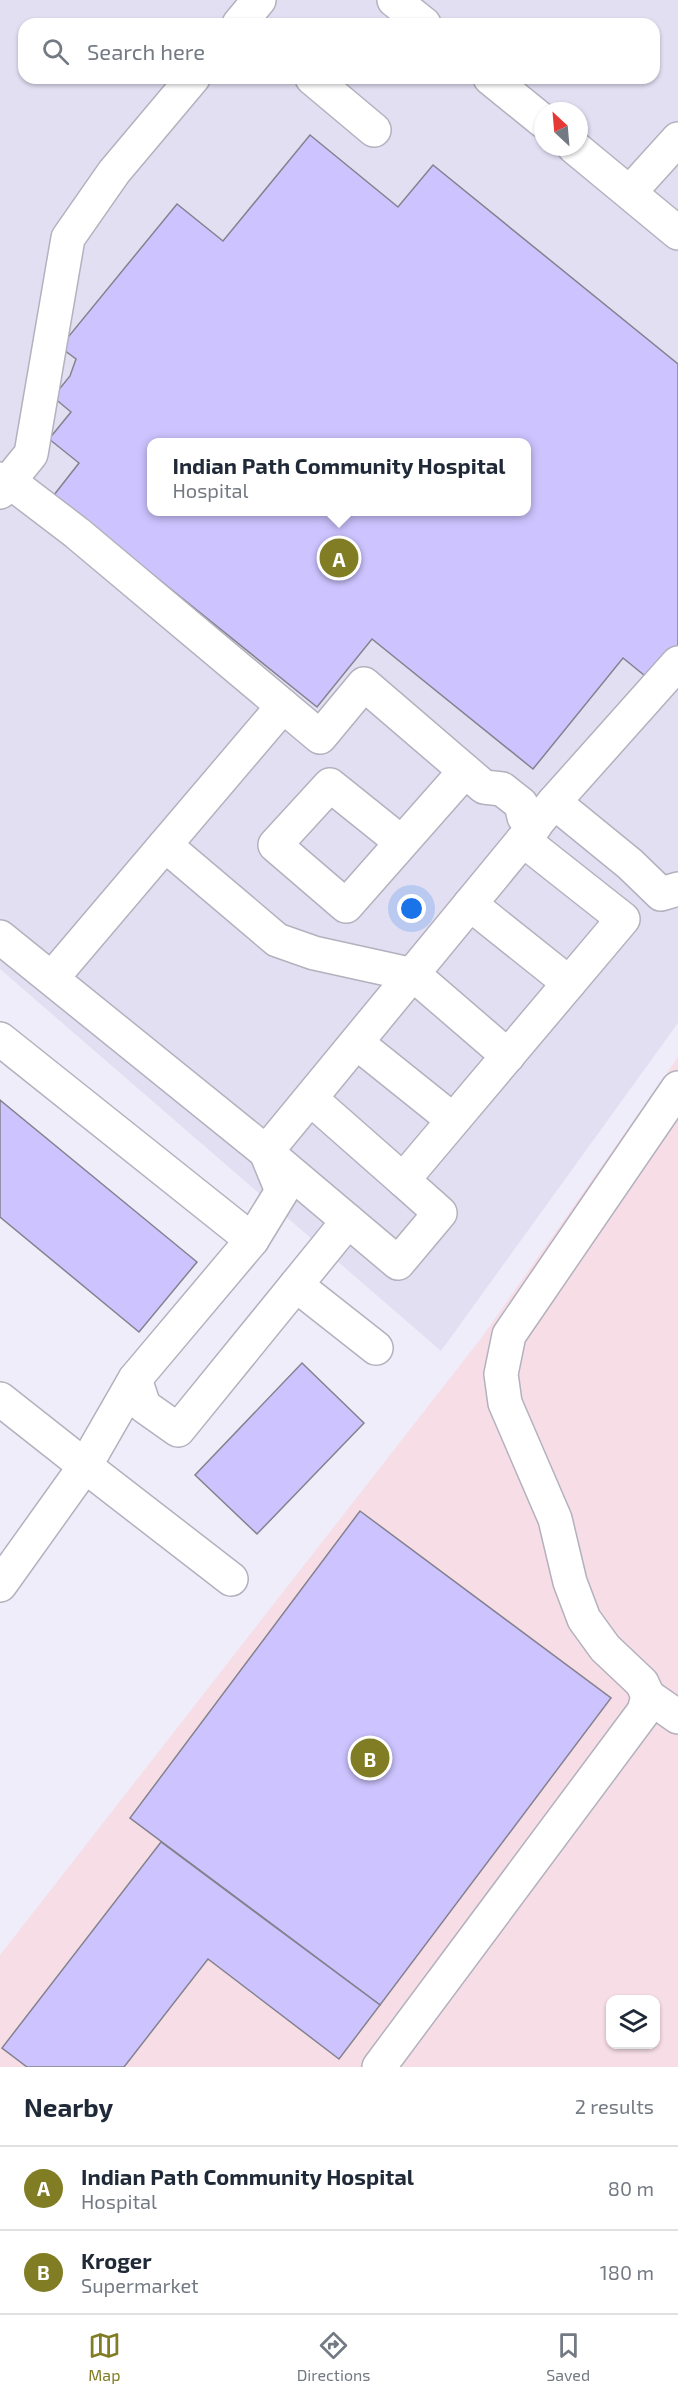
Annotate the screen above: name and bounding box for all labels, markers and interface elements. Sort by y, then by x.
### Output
search box [18,18,660,84]
icon: search [39,35,72,68]
text: Search here [87,38,205,64]
north arrow [534,102,588,156]
popup [147,438,531,516]
text: Indian Path Community Hospital [172,452,506,478]
text: Hospital [172,478,248,502]
pin: A [320,536,358,580]
your location [397,894,426,923]
pin: B [350,1736,389,1780]
map controls [606,1995,660,2049]
button: layers [606,1995,660,2049]
text: Nearby [24,2091,113,2122]
text: 2 results [575,2094,654,2118]
text: Indian Path Community Hospital [81,2163,414,2189]
text: A [37,2176,50,2200]
text: 80 m [608,2176,654,2200]
text: Hospital [81,2189,157,2213]
text: Kroger [81,2247,152,2273]
text: B [37,2260,50,2284]
text: 180 m [600,2260,654,2284]
text: Supermarket [81,2273,199,2297]
tab: Map [88,2329,121,2384]
tab: Directions [297,2329,370,2384]
tab: Saved [546,2329,590,2384]

